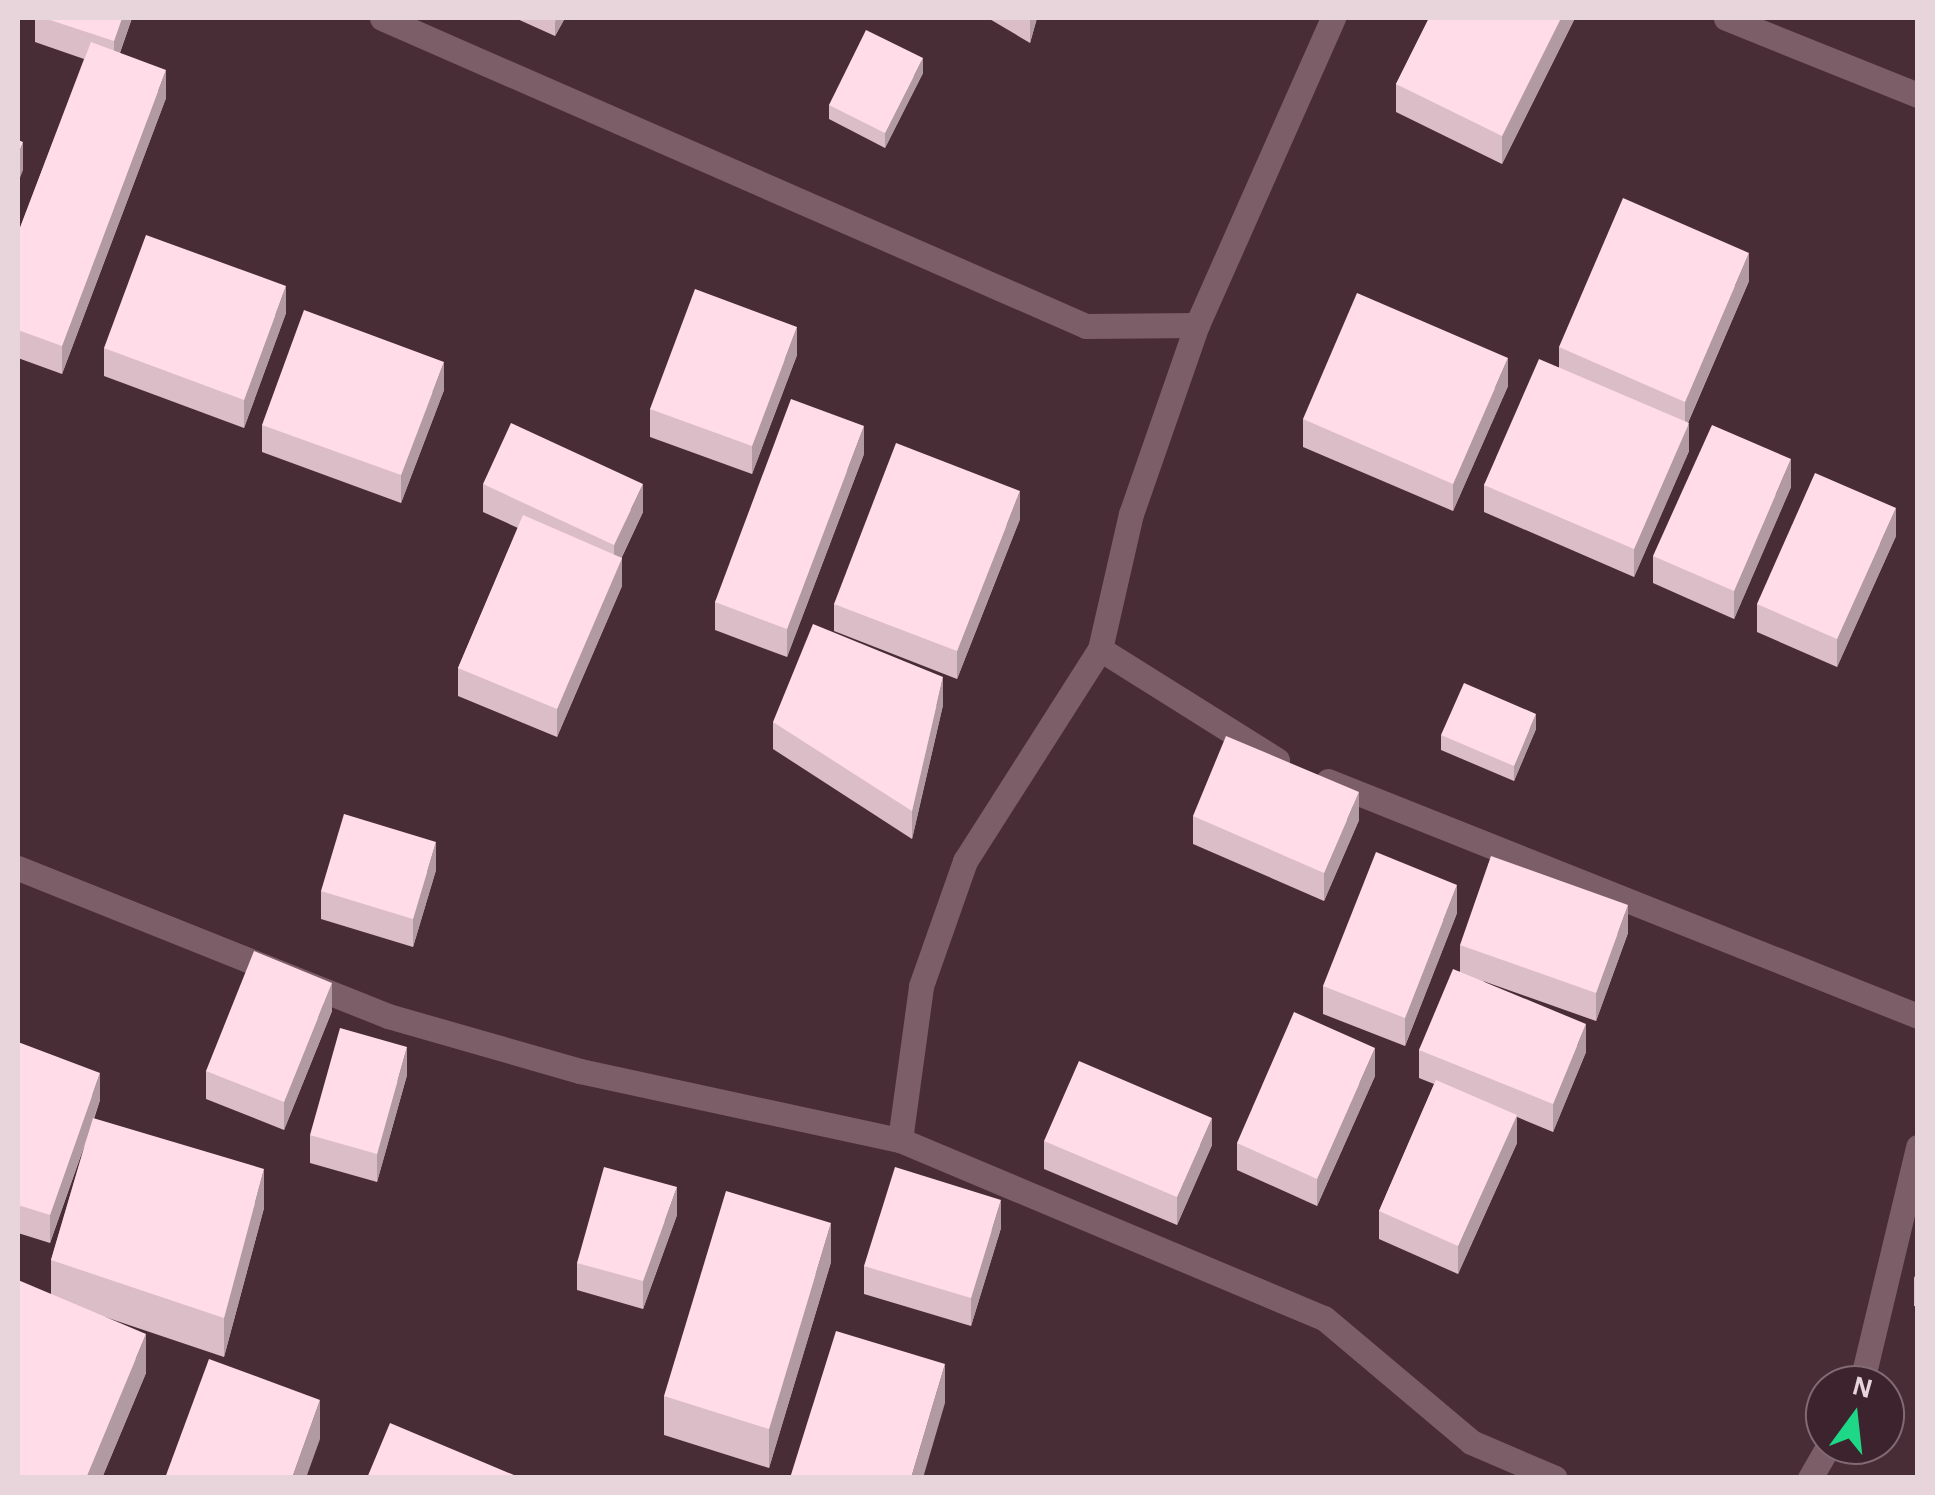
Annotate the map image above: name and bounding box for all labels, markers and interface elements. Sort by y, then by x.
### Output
north arrow [1805,1365,1905,1465]
text: N [1849,1372,1875,1404]

